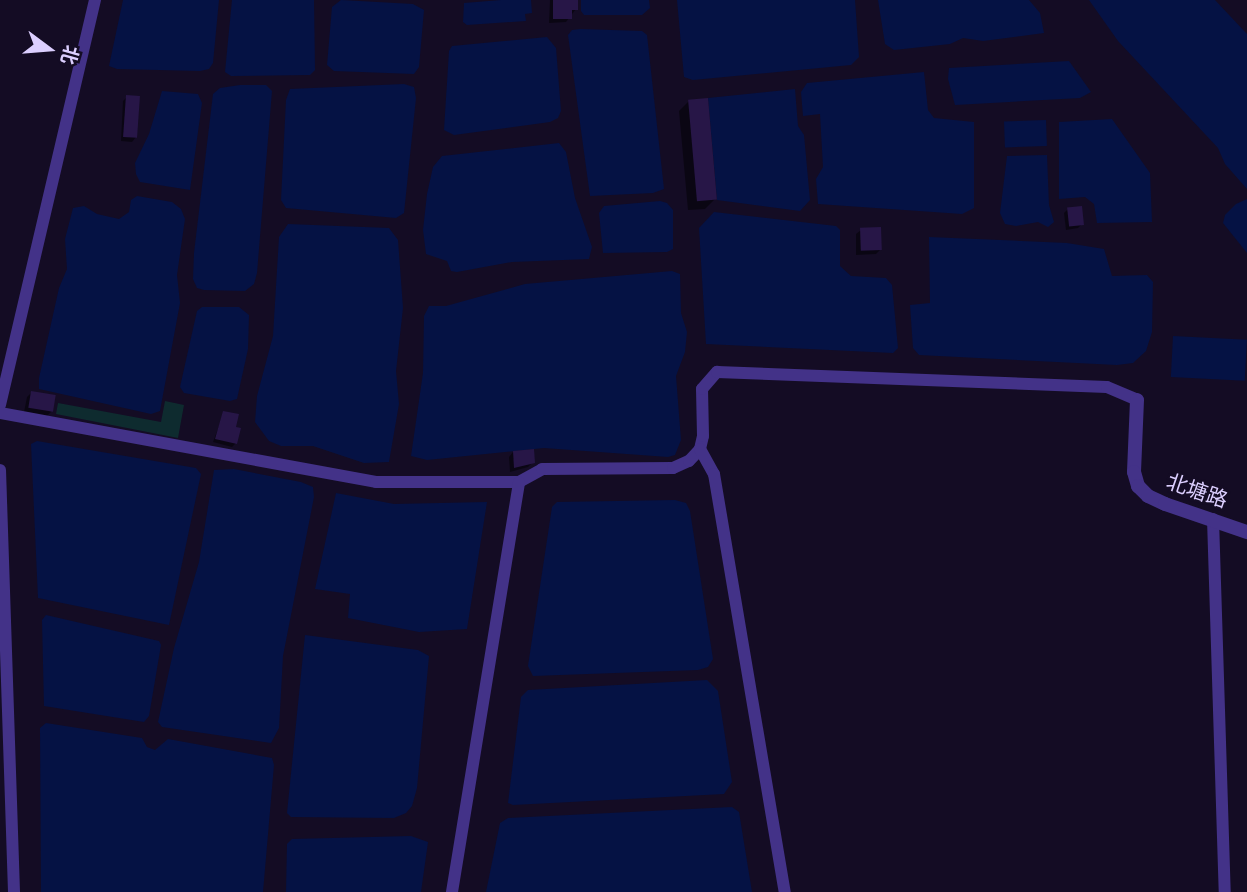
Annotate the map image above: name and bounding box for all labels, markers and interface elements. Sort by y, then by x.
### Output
north arrow [14,14,84,84]
text: 北 [55,42,84,68]
street label: 北塘路 [1163,469,1231,513]

